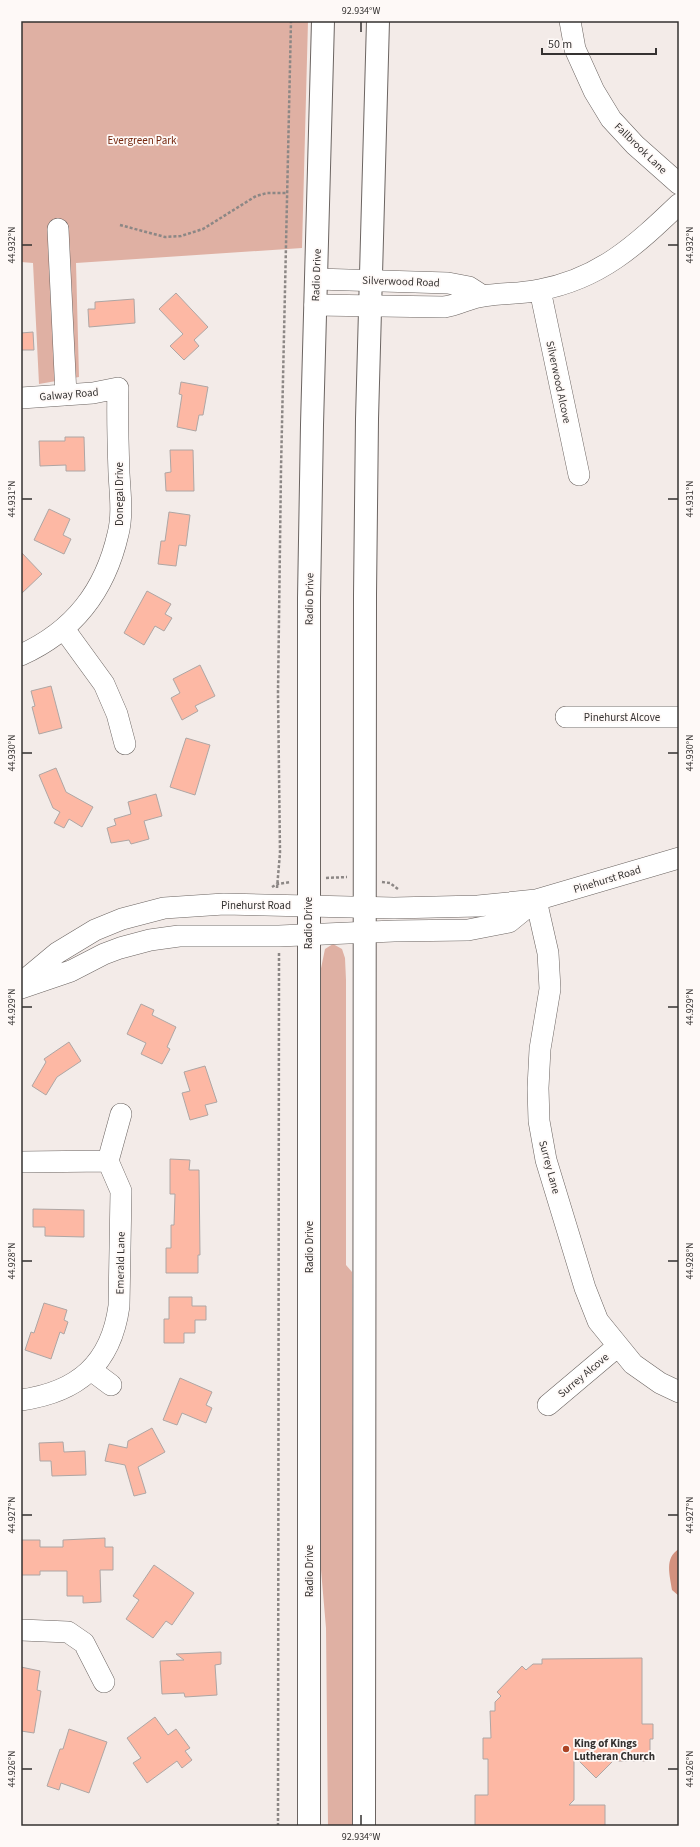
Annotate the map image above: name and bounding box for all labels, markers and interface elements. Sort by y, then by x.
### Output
text: 92.934°W [342,4,380,18]
scale bar [542,30,656,56]
text: 50 m [548,36,572,53]
street label: Fallbrook Lane [611,119,671,178]
park label: Evergreen Park [108,133,177,148]
text: 44.932°N [5,226,19,264]
text: 44.932°N [683,226,697,264]
street label: Radio Drive [308,248,325,302]
street label: Silverwood Road [362,273,440,290]
street label: Silverwood Alcove [542,339,575,425]
street label: Galway Road [39,384,99,405]
street label: Donegal Drive [112,462,127,526]
text: 44.931°N [5,480,19,518]
text: 44.931°N [683,480,697,518]
street label: Radio Drive [302,572,317,625]
street label: Pinehurst Alcove [584,710,661,725]
text: 44.930°N [5,734,19,772]
text: 44.930°N [683,734,697,772]
street label: Pinehurst Road [571,862,643,897]
street label: Radio Drive [301,896,316,949]
street label: Pinehurst Road [221,898,291,913]
text: 44.929°N [5,988,19,1026]
text: 44.929°N [683,988,697,1026]
street label: Surrey Lane [535,1139,564,1196]
street label: Radio Drive [302,1220,317,1273]
street label: Emerald Lane [112,1231,129,1295]
text: 44.928°N [5,1242,19,1280]
text: 44.928°N [683,1242,697,1280]
street label: Surrey Alcove [555,1349,612,1401]
text: 44.927°N [5,1496,19,1534]
text: 44.927°N [683,1496,697,1534]
street label: Radio Drive [302,1544,317,1597]
place label: King of Kings Lutheran Church [574,1736,655,1764]
marker: King of Kings Lutheran Church [561,1744,571,1754]
text: 44.926°N [5,1750,19,1788]
text: 44.926°N [683,1750,697,1788]
text: 92.934°W [342,1830,380,1844]

